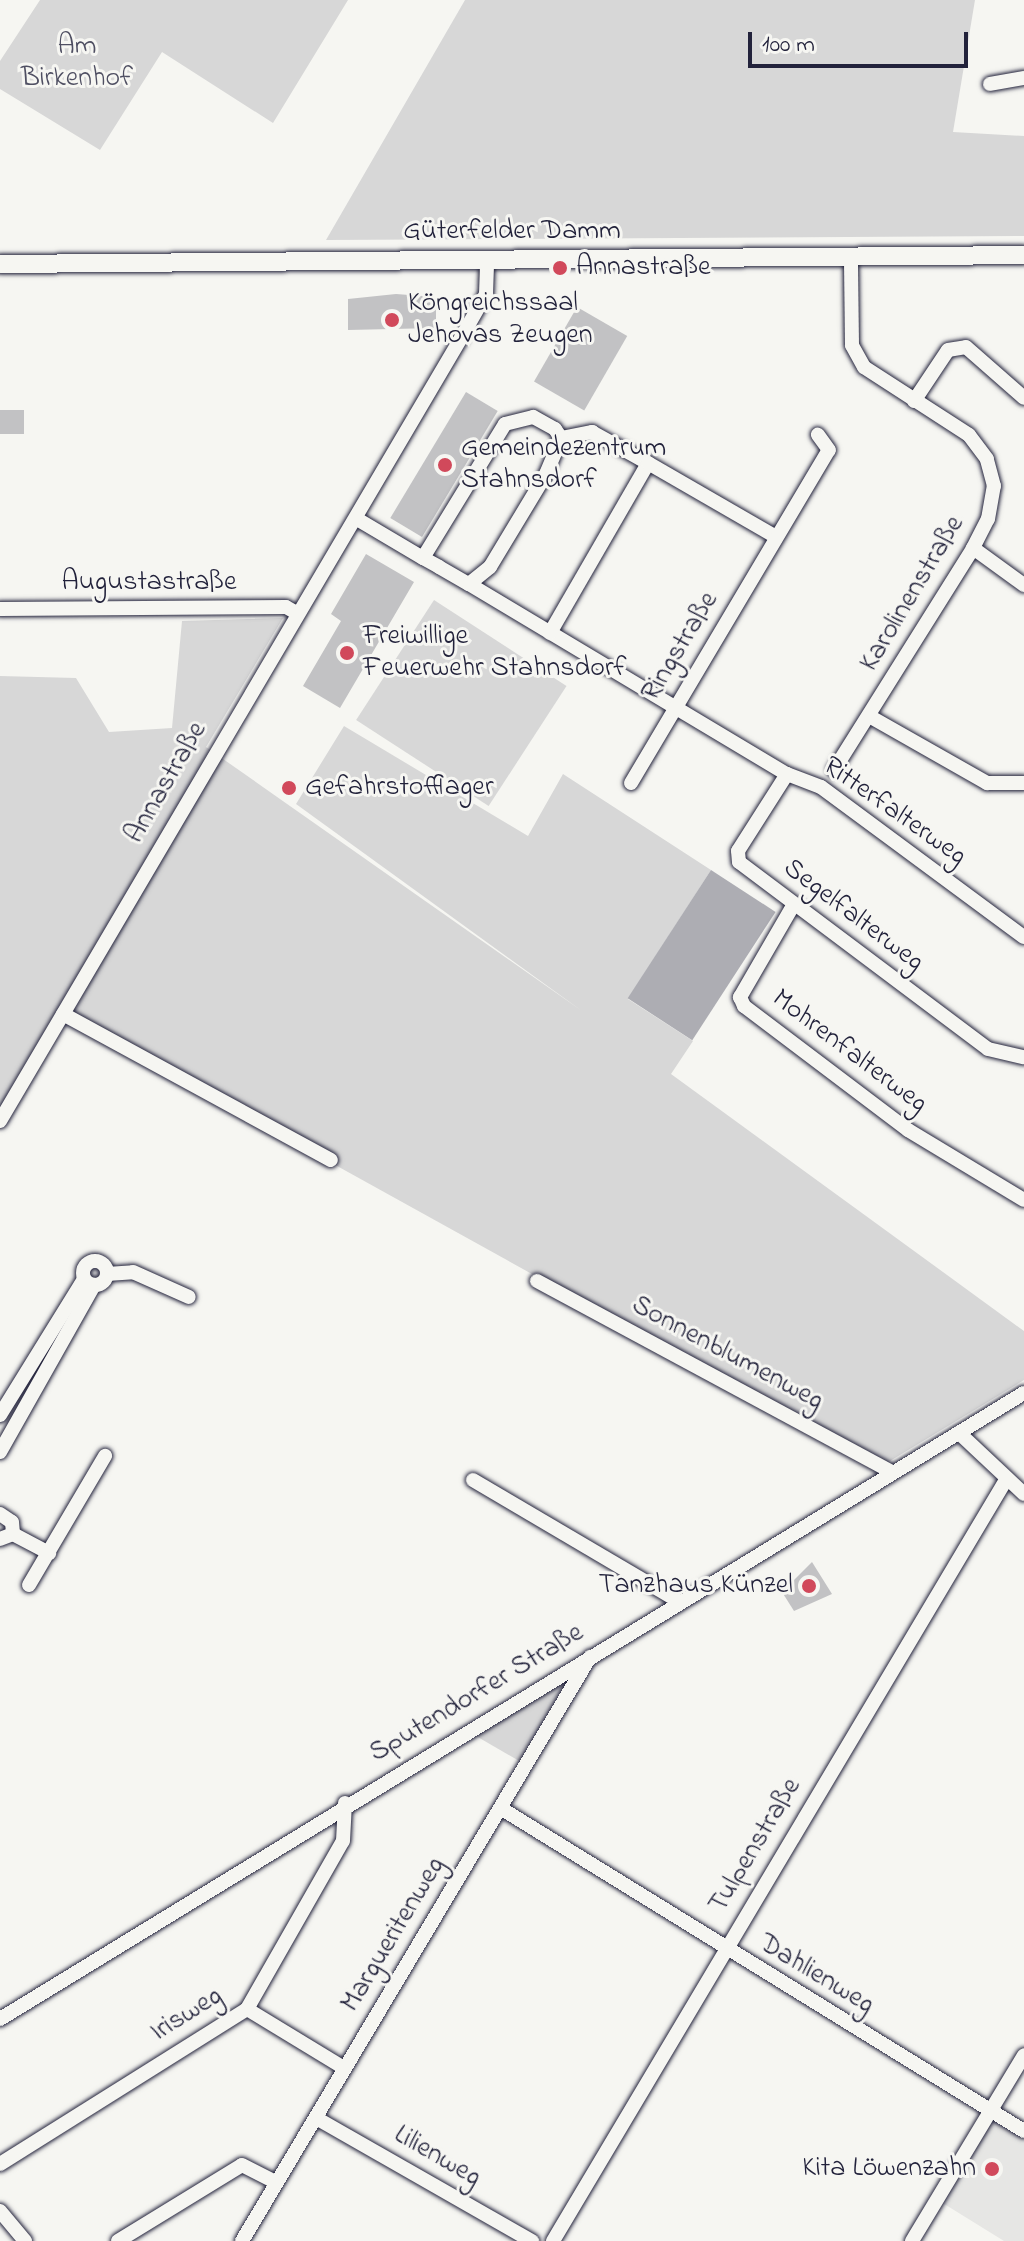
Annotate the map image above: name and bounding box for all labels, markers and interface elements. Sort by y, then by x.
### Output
scale bar [752,16,972,66]
text: 100 m [762,28,815,63]
park label: Am Birkenhof [21,30,133,96]
street label: Güterfelder Damm [403,215,621,249]
place label: Annastraße [576,251,711,285]
marker: Annastraße [551,259,569,277]
place label: Köngreichssaal Jehovas Zeugen [408,287,593,353]
marker: Köngreichssaal Jehovas Zeugen [383,311,401,329]
place label: Gemeindezentrum Stahnsdorf [461,432,666,498]
marker: Gemeindezentrum Stahnsdorf [436,456,454,474]
street label: Karolinenstraße [853,510,973,678]
street label: Augustastraße [61,566,237,600]
street label: Ringstraße [635,586,727,708]
place label: Freiwillige Feuerwehr Stahnsdorf [363,620,627,686]
marker: Freiwillige Feuerwehr Stahnsdorf [338,644,356,662]
street label: Annastraße [119,716,215,850]
street label: Ritterfalterweg [816,750,972,874]
place label: Gefahrstofflager [305,771,494,805]
marker: Gefahrstofflager [280,779,298,797]
street label: Segelfalterweg [776,852,930,980]
street label: Mohrenfalterweg [765,983,933,1121]
street label: Sonnenblumenweg [625,1289,829,1419]
place label: Tanzhaus Künzel [598,1569,793,1603]
marker: Tanzhaus Künzel [800,1577,818,1595]
street label: Sputendorfer Straße [364,1617,590,1771]
street label: Tulpenstraße [703,1773,809,1919]
street label: Margueritenweg [335,1851,453,2019]
street label: Dahlienweg [752,1927,880,2023]
street label: Irisweg [145,1980,229,2050]
street label: Lilienweg [387,2119,487,2195]
place label: Kita Löwenzahn [802,2152,976,2186]
marker: Kita Löwenzahn [983,2160,1001,2178]

